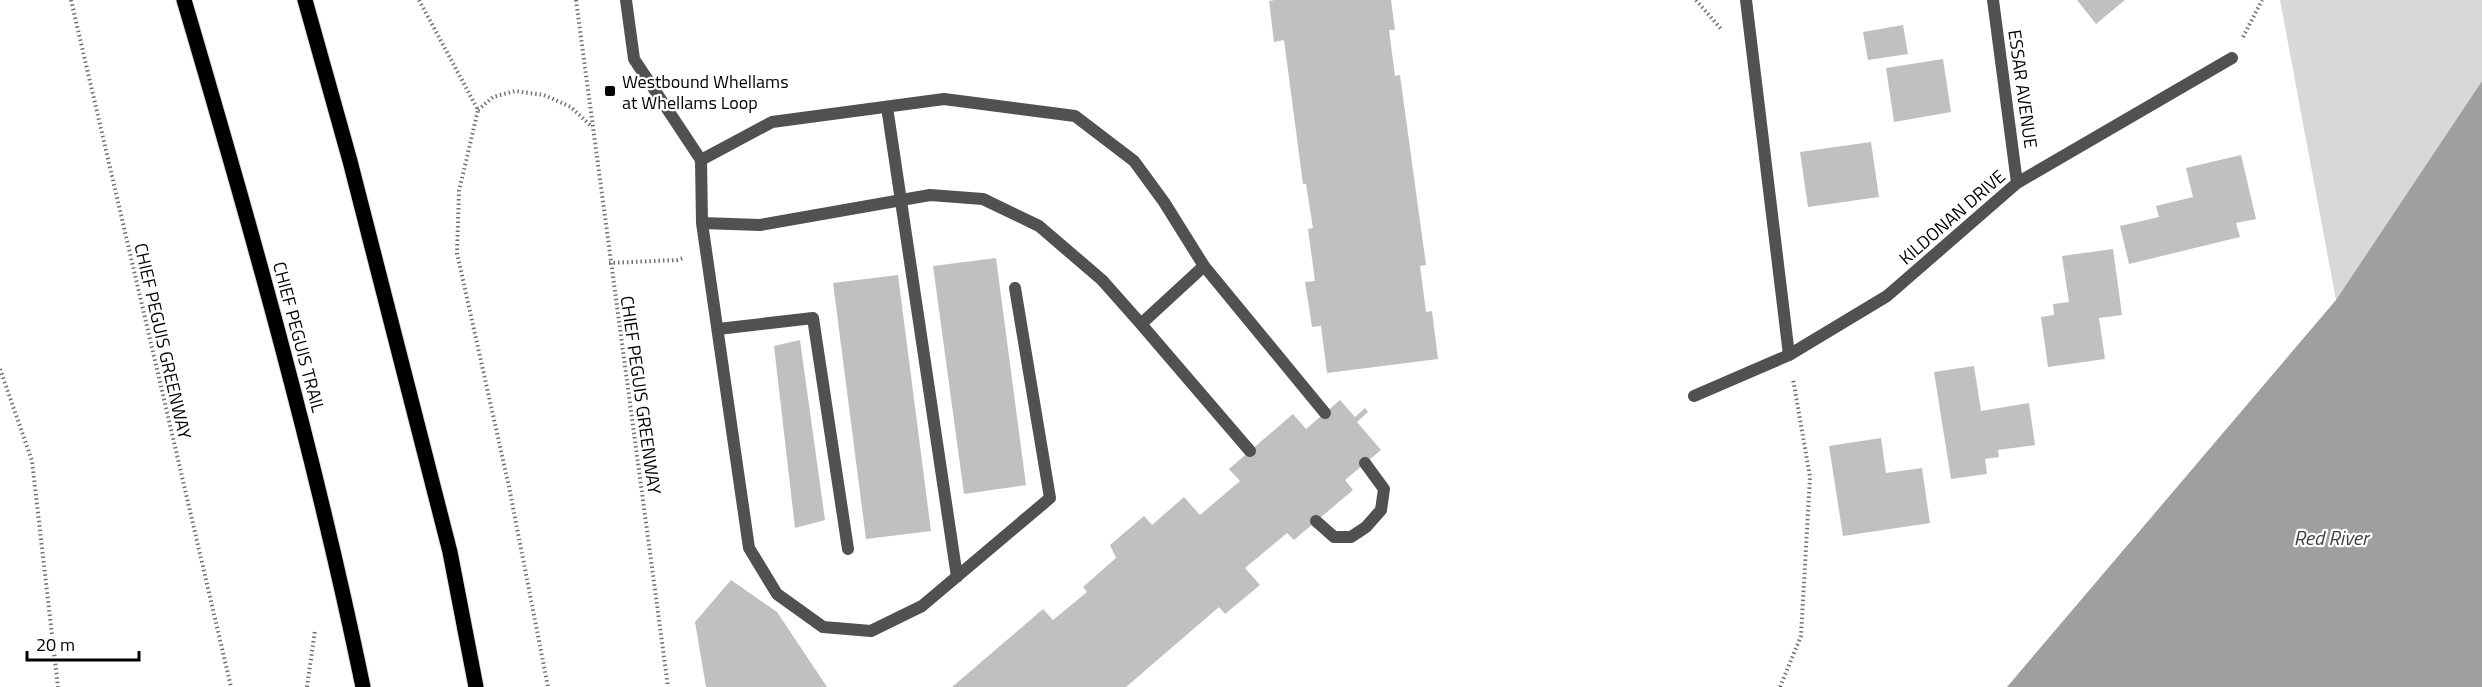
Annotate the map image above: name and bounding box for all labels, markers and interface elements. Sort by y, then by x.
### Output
street label: ESSAR AVENUE [2001,28,2045,150]
place label: Westbound Whellams at Whellams Loop [622,68,789,116]
marker: Westbound Whellams at Whellams Loop [603,84,617,98]
street label: KILDONAN DRIVE [1893,163,2011,271]
street label: CHIEF PEGUIS GREENWAY [127,240,199,442]
street label: CHIEF PEGUIS TRAIL [266,259,332,416]
street label: CHIEF PEGUIS GREENWAY [614,294,668,496]
water label: Red River [2294,522,2371,553]
scale bar [27,624,140,662]
text: 20 m [36,631,75,658]

